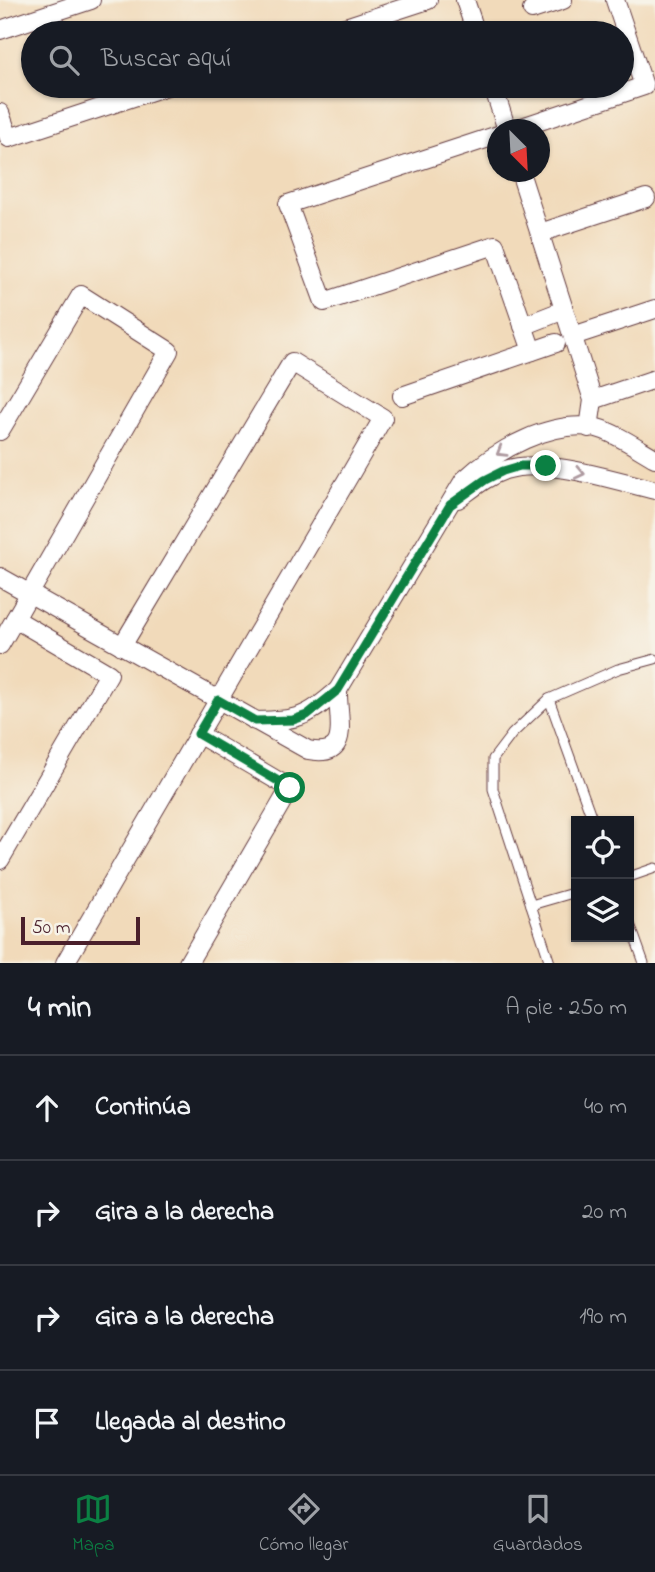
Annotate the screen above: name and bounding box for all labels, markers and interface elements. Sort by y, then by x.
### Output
search box [21,21,634,98]
icon: search [45,41,83,79]
text: Buscar aquí [101,41,231,79]
north arrow [487,119,550,182]
one-way arrow [495,444,508,457]
route end [530,450,561,481]
one-way arrow [574,465,586,479]
route start [274,772,305,803]
map controls [571,816,634,942]
button: locate [571,816,634,879]
button: layers [571,879,634,942]
scale bar [21,914,140,946]
text: 50 m [32,915,71,942]
text: 4 min [28,987,91,1031]
text: A pie · 250 m [506,992,627,1025]
icon: ahead [28,1089,66,1127]
text: Continúa [95,1089,191,1127]
text: 40 m [584,1091,627,1124]
icon: right [28,1194,66,1232]
text: Gira a la derecha [95,1194,274,1232]
text: 20 m [582,1196,627,1229]
icon: right [28,1299,66,1337]
text: Gira a la derecha [95,1299,274,1337]
text: 190 m [579,1301,627,1334]
icon: arrive [28,1404,66,1442]
text: Llegada al destino [95,1404,286,1442]
tab: Mapa [72,1490,115,1559]
tab: Cómo llegar [259,1490,348,1559]
tab: Guardados [493,1490,583,1559]

